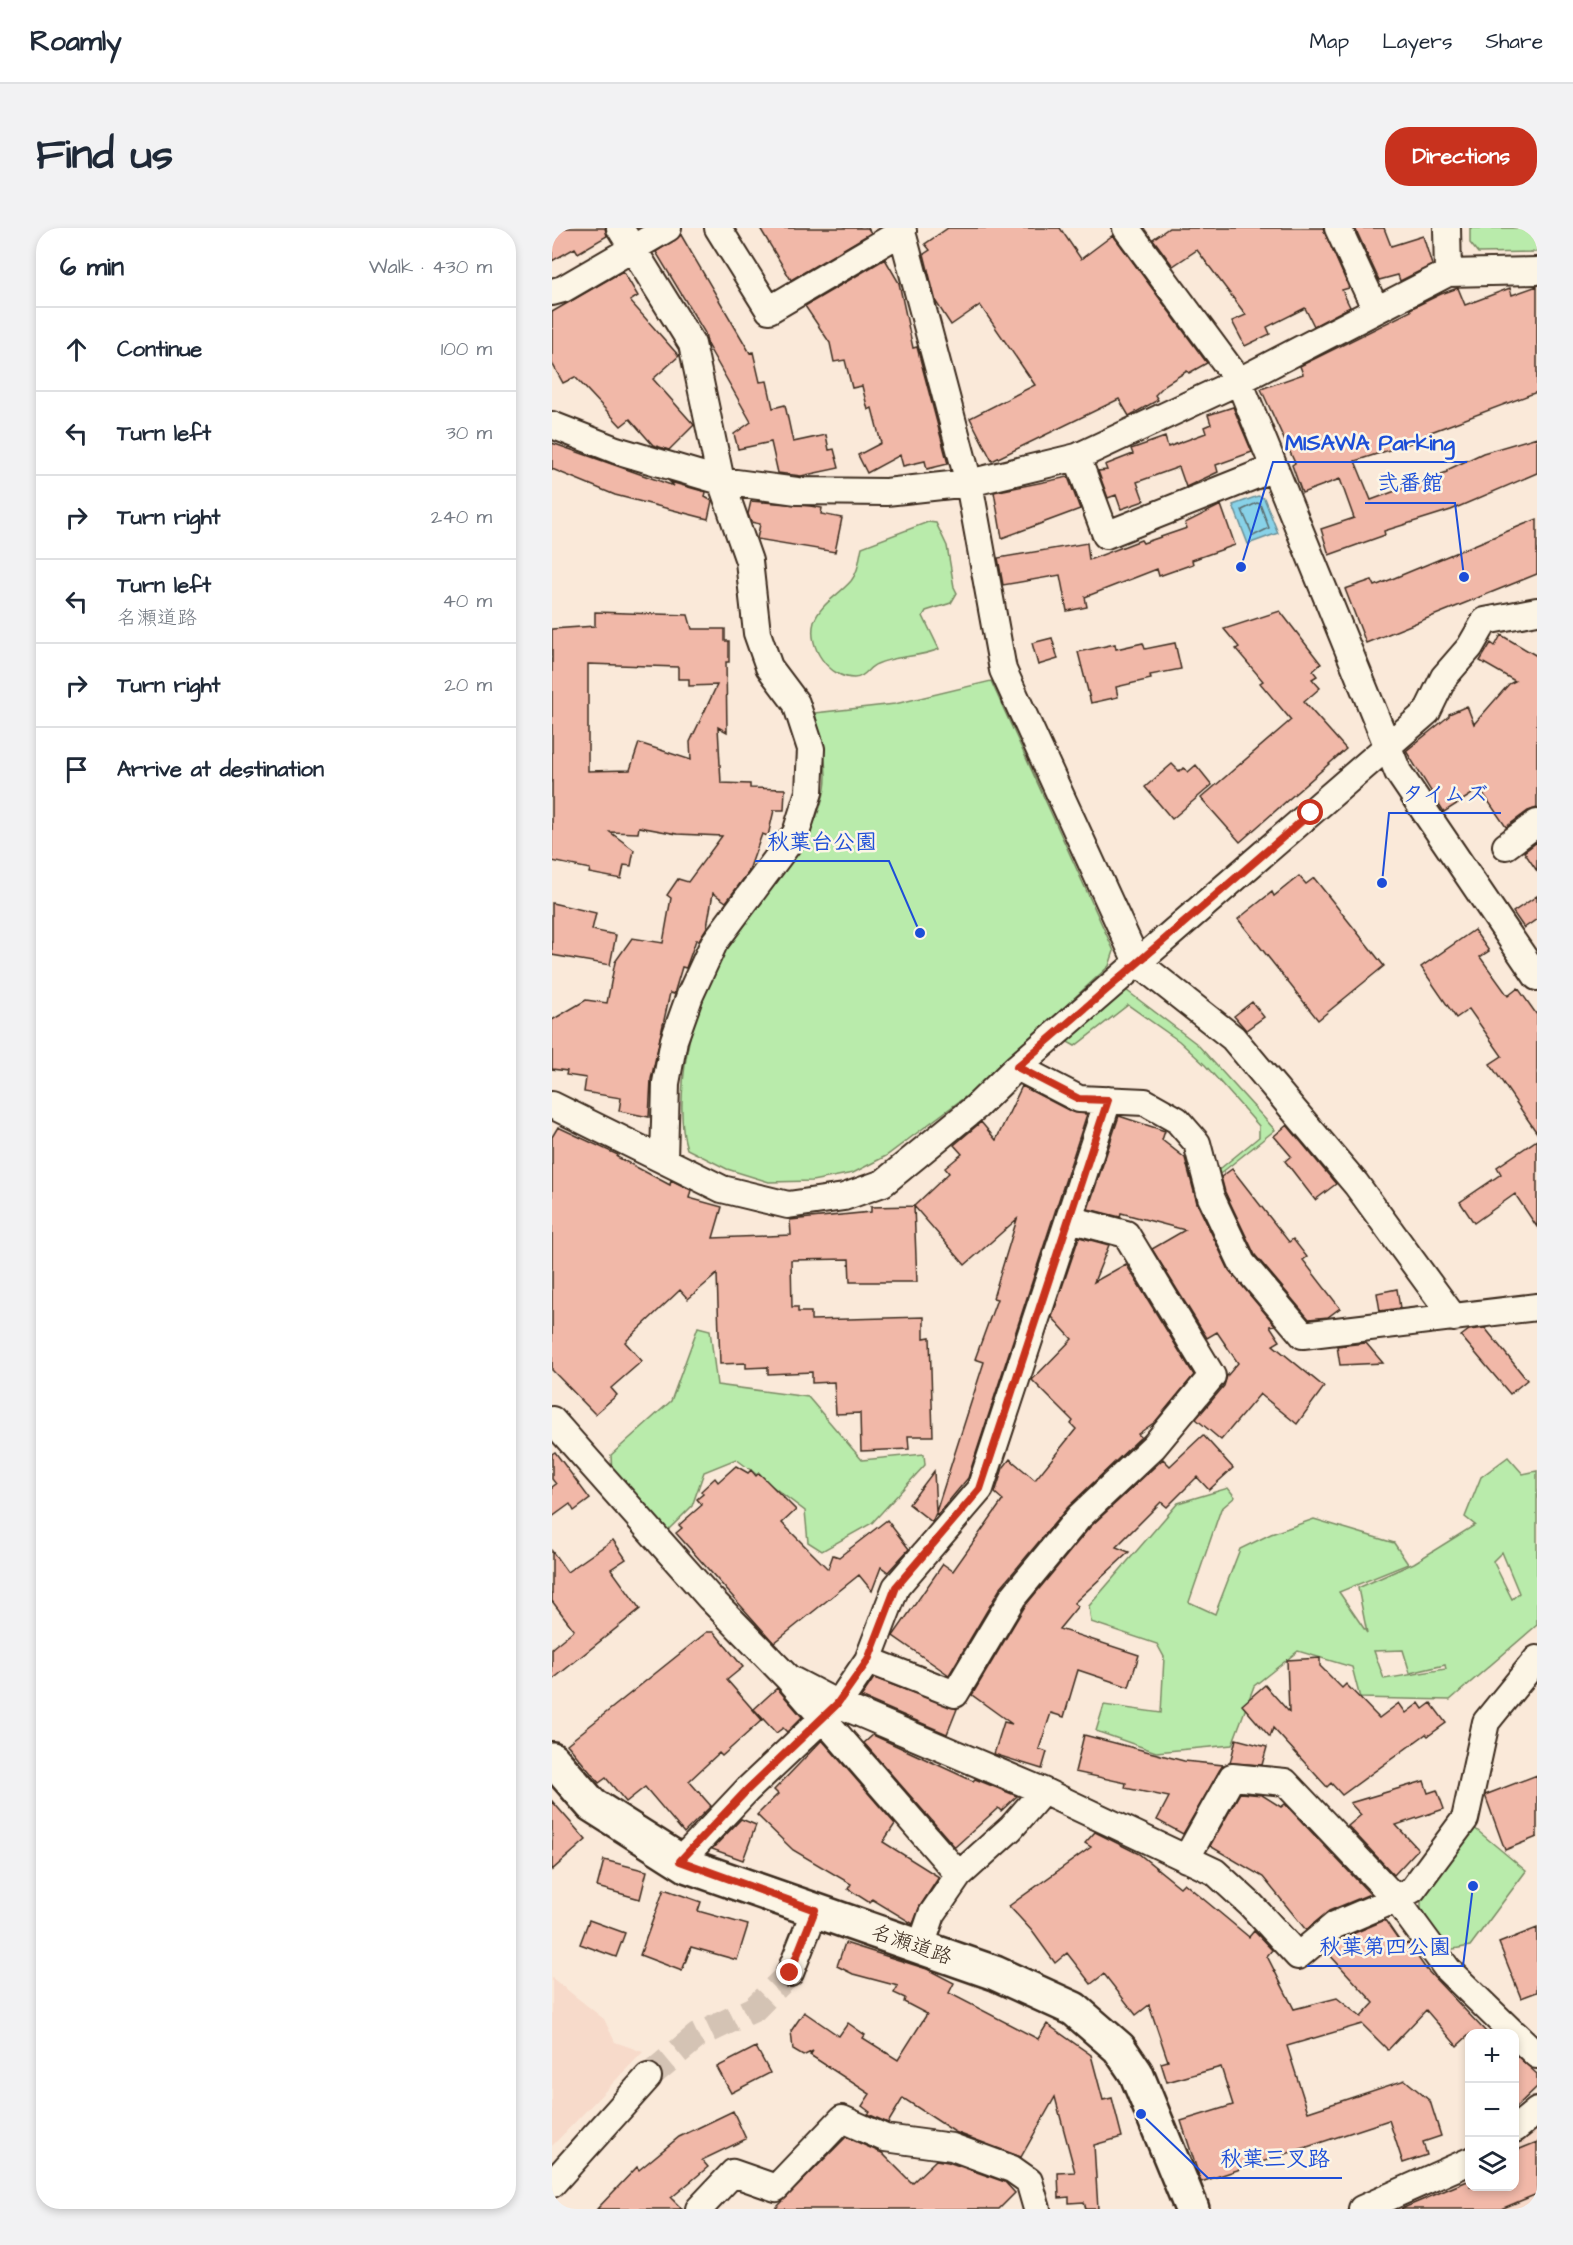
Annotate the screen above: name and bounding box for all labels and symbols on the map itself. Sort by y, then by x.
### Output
callout: MISAWA Parking [1273,422,1467,462]
text: MISAWA Parking [1285,428,1456,460]
callout: 弐番館 [1365,463,1455,503]
text: 弐番館 [1377,468,1443,499]
callout: タイムズ [1389,773,1501,813]
text: タイムズ [1402,779,1488,810]
route start [1297,799,1323,825]
callout: 秋葉台公園 [755,821,889,861]
text: 秋葉台公園 [767,827,877,858]
street label: 名瀬道路 [867,1917,956,1972]
callout: 秋葉第四公園 [1307,1926,1463,1966]
text: 秋葉第四公園 [1319,1932,1451,1963]
route end [776,1959,802,1985]
callout: 秋葉三叉路 [1208,2138,1342,2178]
text: 秋葉三叉路 [1220,2144,1330,2175]

